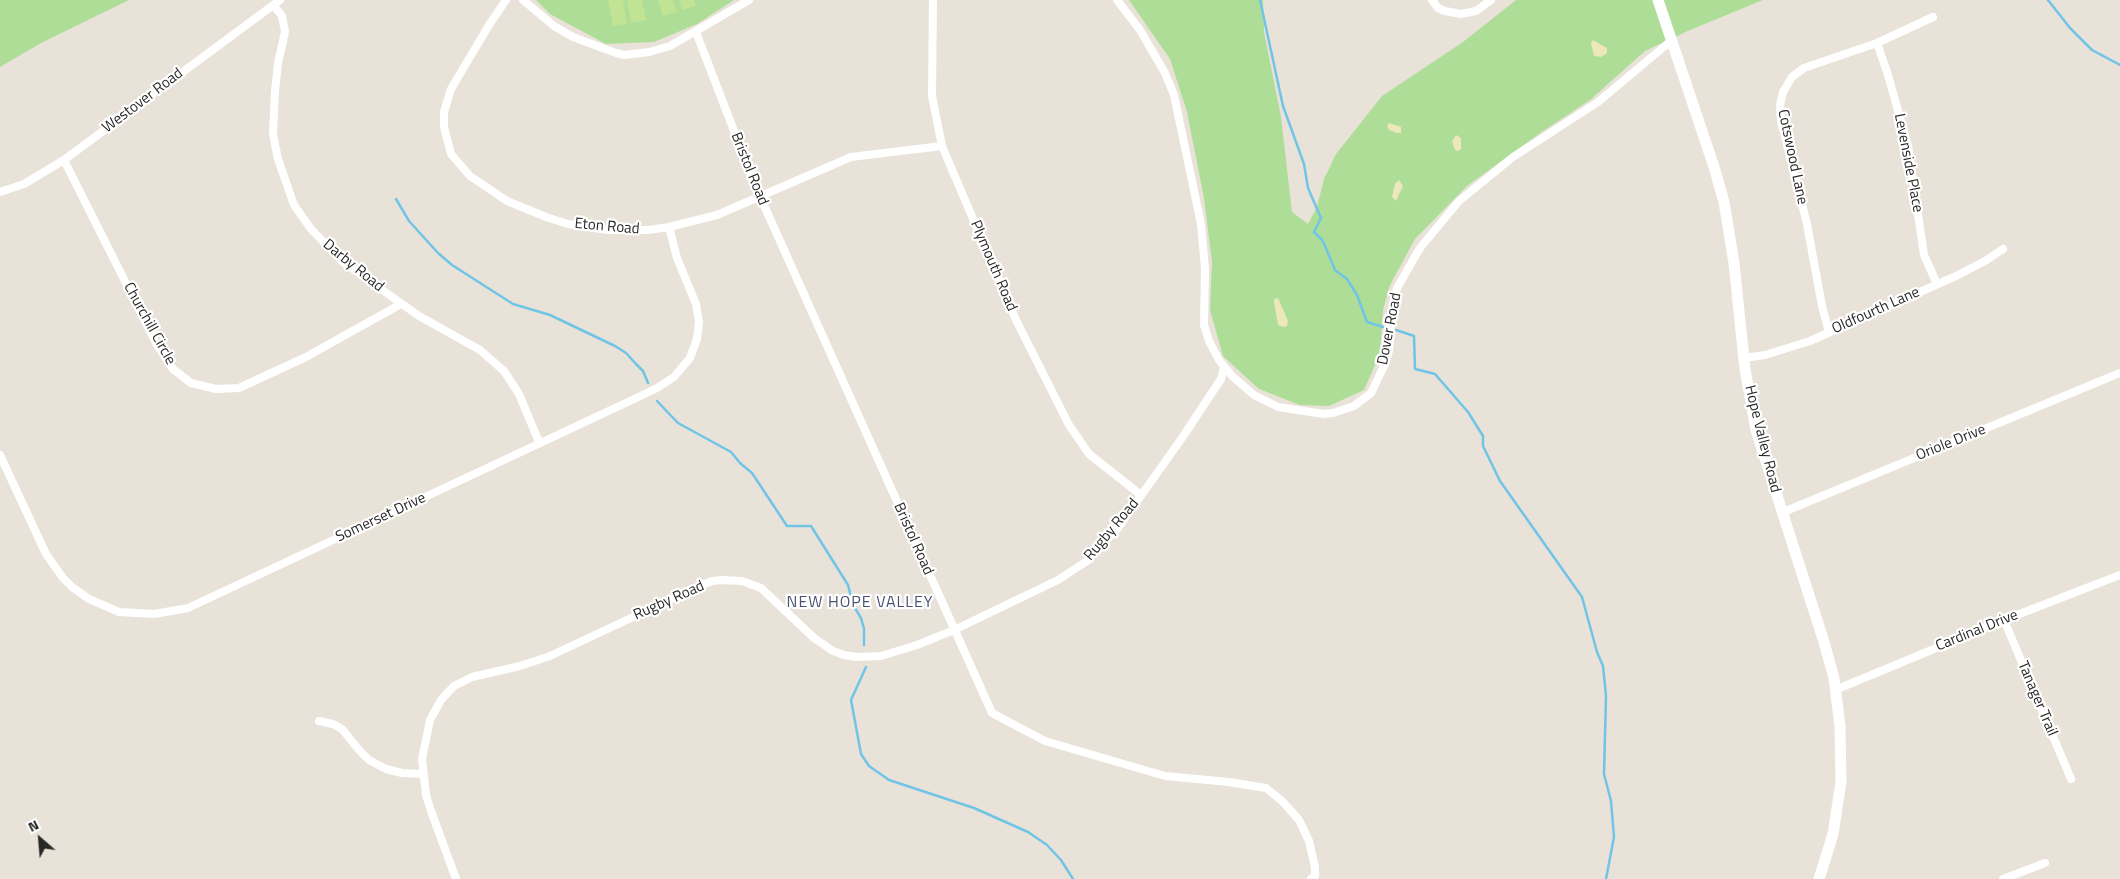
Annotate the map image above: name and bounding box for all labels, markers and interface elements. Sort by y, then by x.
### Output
street label: Westover Road [99,65,187,137]
street label: Cotswood Lane [1773,108,1811,206]
street label: Levenside Place [1890,112,1926,214]
street label: Bristol Road [726,130,772,208]
street label: Eton Road [574,215,640,239]
street label: Plymouth Road [966,218,1020,314]
street label: Darby Road [319,236,387,296]
street label: Churchill Circle [119,280,179,368]
street label: Oldfourth Lane [1829,284,1923,338]
street label: Dover Road [1374,291,1406,367]
street label: Hope Valley Road [1740,383,1784,495]
street label: Oriole Drive [1914,421,1988,465]
street label: Somerset Drive [333,489,429,547]
street label: Rugby Road [1081,495,1143,565]
street label: Bristol Road [889,500,937,578]
street label: Rugby Road [631,577,707,625]
district label: NEW HOPE VALLEY [785,593,935,613]
street label: Cardinal Drive [1933,606,2021,656]
street label: Tanager Trail [2013,659,2061,739]
north arrow [15,814,65,864]
text: N [24,814,42,837]

